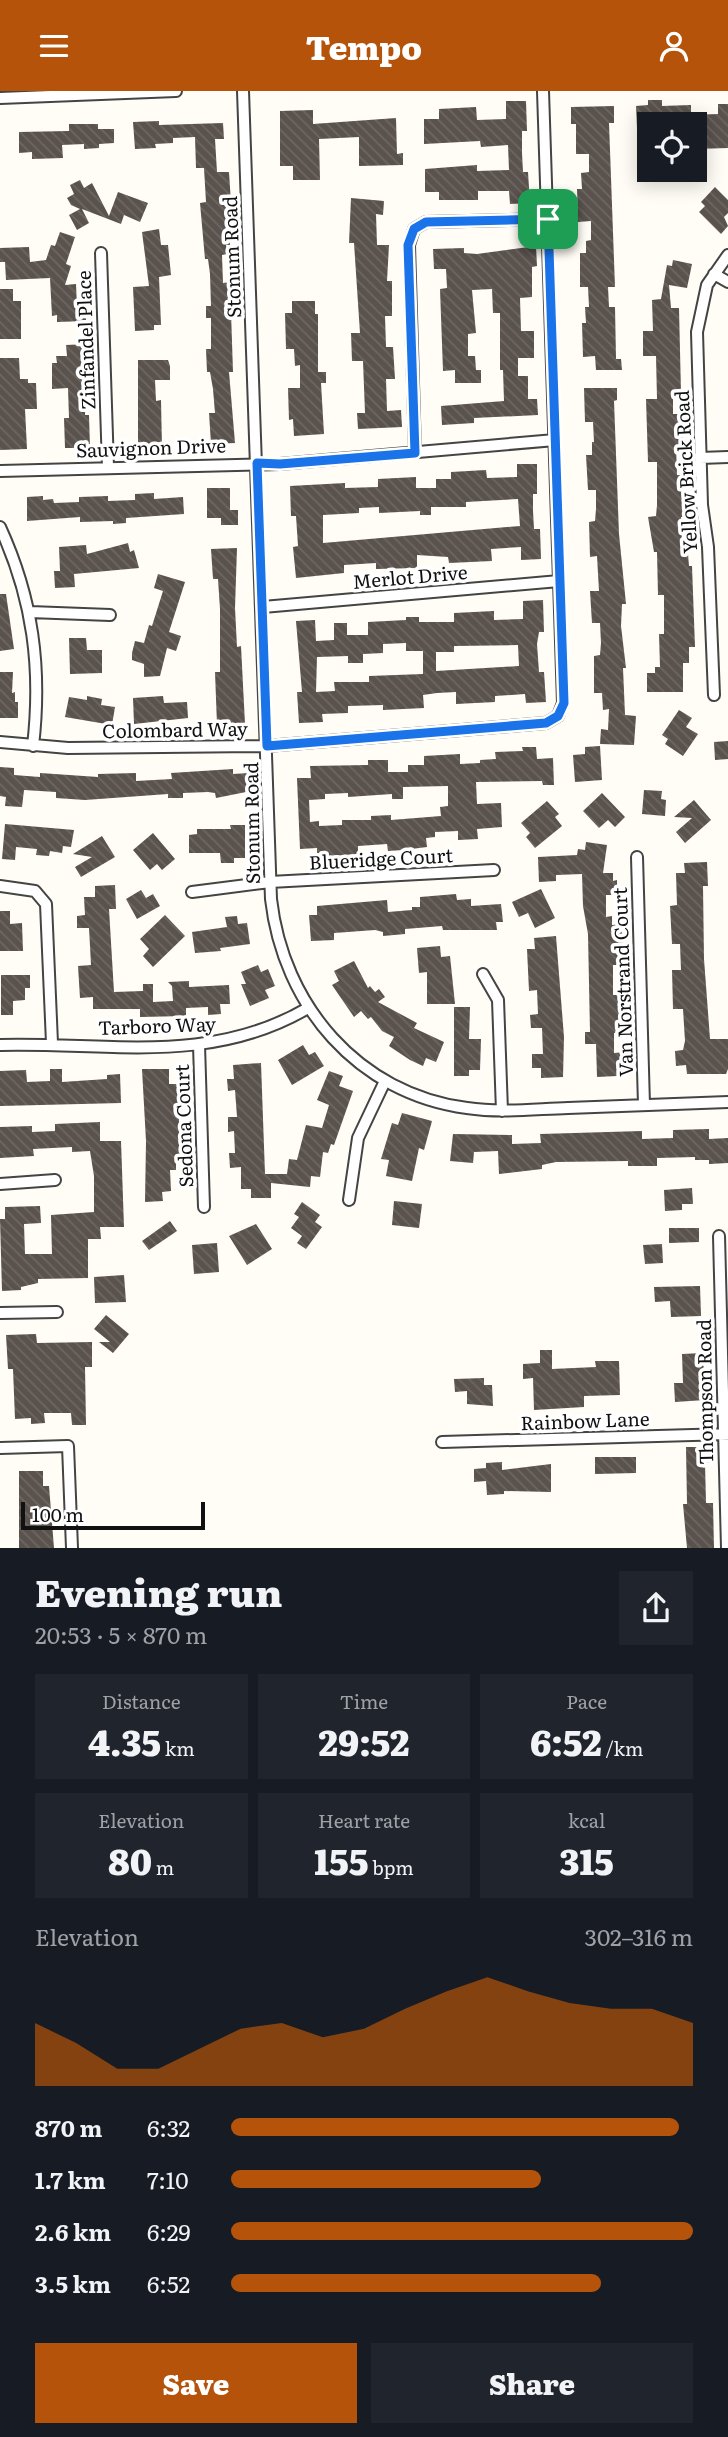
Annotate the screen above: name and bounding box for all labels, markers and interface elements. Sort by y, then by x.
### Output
text: Tempo [306,22,422,70]
icon: menu [35,27,73,65]
icon: person [655,27,693,65]
map controls [637,112,707,182]
button: locate [637,112,707,182]
pin [518,189,578,249]
street label: Stonum Road [215,195,247,319]
icon: arrive [529,200,567,238]
street label: Zinfandel Place [69,270,101,410]
street label: Yellow Brick Road [667,389,703,555]
street label: Sauvignon Drive [75,430,227,464]
street label: Merlot Drive [351,557,469,595]
street label: Colombard Way [102,714,248,744]
street label: Stonum Road [236,761,266,884]
street label: Blueridge Court [308,840,454,876]
street label: Van Norstrand Court [605,886,639,1077]
street label: Tarboro Way [97,1009,217,1041]
street label: Sedona Court [167,1064,199,1188]
street label: Thompson Road [689,1318,719,1465]
street label: Rainbow Lane [520,1404,650,1436]
scale bar [21,1499,205,1531]
text: 100 m [32,1500,84,1528]
text: Evening run [35,1562,282,1619]
button: share [619,1571,693,1645]
text: 20:53 · 5 × 870 m [35,1617,207,1651]
text: Distance [102,1687,181,1715]
text: Time [340,1687,388,1715]
text: Pace [566,1687,607,1715]
text: 4.35 [88,1715,161,1767]
text: 29:52 [319,1715,409,1767]
text: 6:52 [530,1715,602,1767]
text: km [161,1734,195,1762]
text: /km [602,1734,643,1762]
text: Elevation [98,1806,184,1834]
text: Heart rate [318,1806,410,1834]
text: kcal [568,1806,605,1834]
text: 80 [108,1834,152,1886]
text: 155 [314,1834,369,1886]
text: 315 [560,1834,614,1886]
text: m [152,1853,174,1881]
text: bpm [369,1853,414,1881]
text: Elevation [35,1919,139,1953]
text: 302–316 m [585,1919,693,1953]
text: 870 m [35,2110,102,2144]
text: 6:32 [147,2110,190,2144]
text: 1.7 km [35,2162,106,2196]
text: 7:10 [147,2162,189,2196]
text: 2.6 km [35,2214,111,2248]
text: 6:29 [147,2214,190,2248]
text: 3.5 km [35,2266,111,2300]
text: 6:52 [147,2266,190,2300]
button: Save [35,2343,357,2423]
button: Share [371,2343,693,2423]

